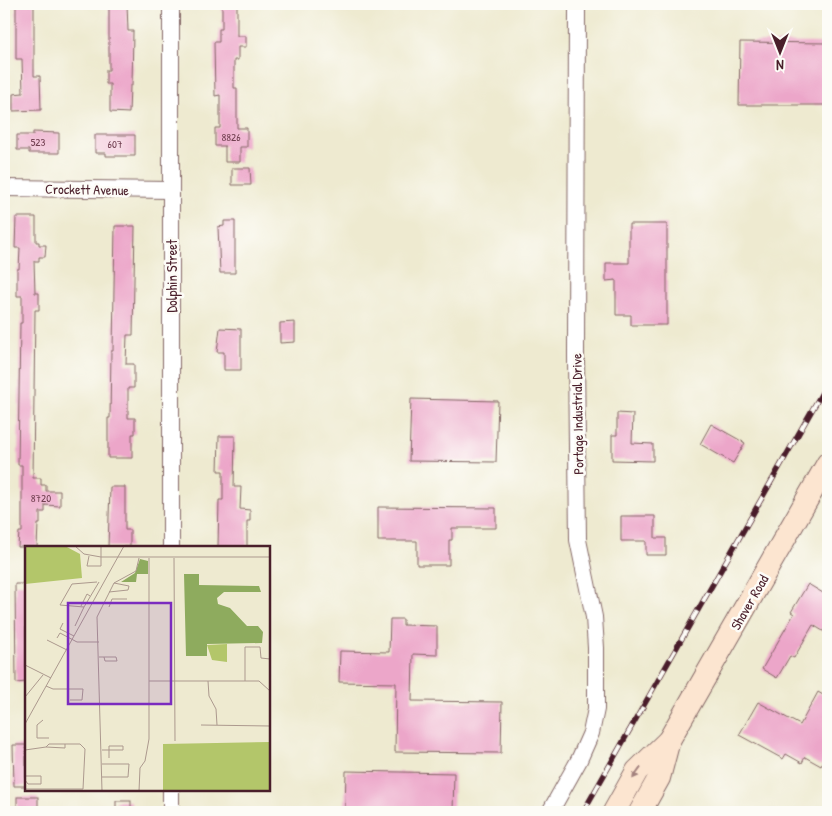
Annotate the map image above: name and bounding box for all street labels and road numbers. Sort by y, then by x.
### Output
street label: Crockett Avenue [45,179,130,199]
street label: Dolphin Street [162,239,182,313]
street label: Portage Industrial Drive [566,353,589,475]
street label: Shaver Road [726,571,773,633]

